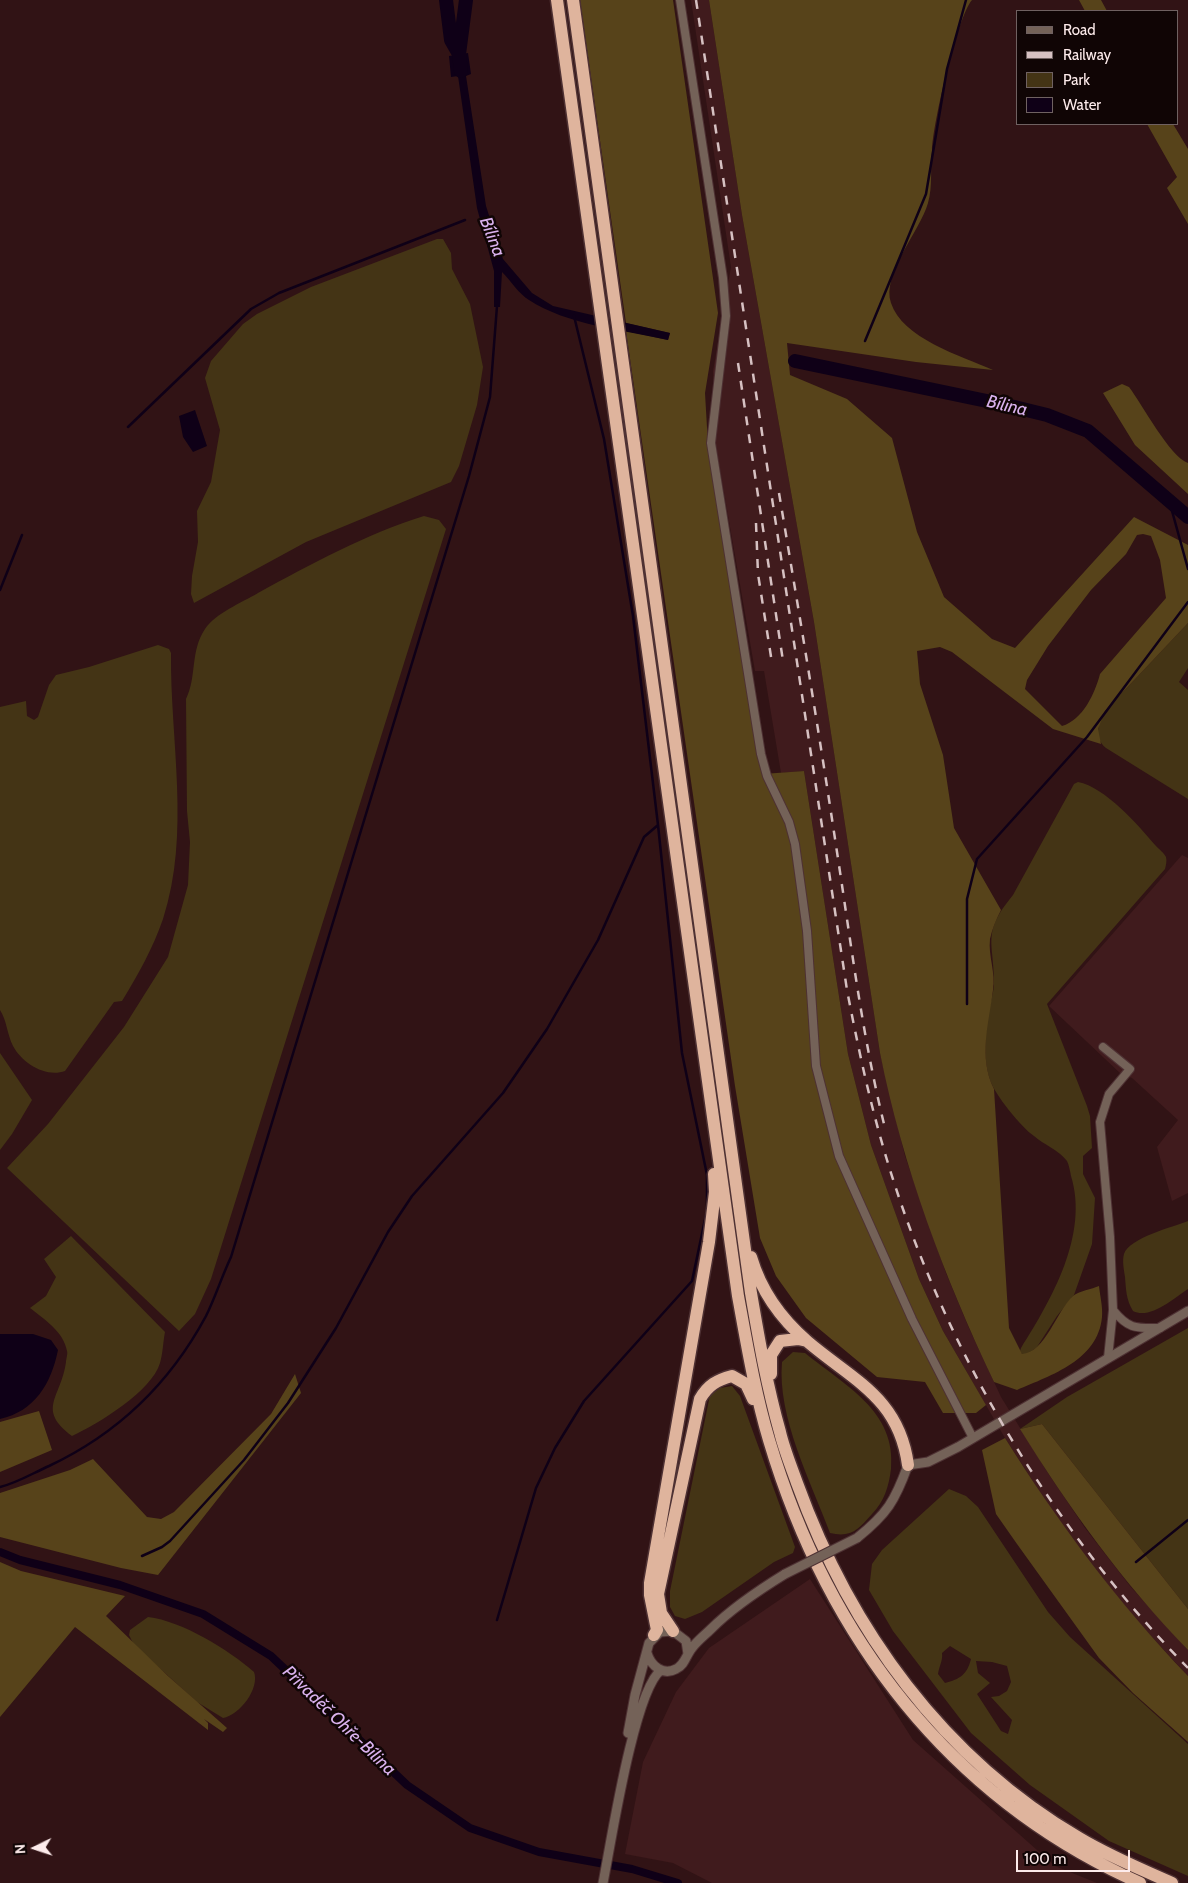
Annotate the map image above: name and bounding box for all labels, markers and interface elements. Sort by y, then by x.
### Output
legend [1016,10,1178,125]
text: Road [1063,21,1096,39]
text: Railway [1063,46,1111,64]
text: Park [1063,71,1090,89]
text: Water [1063,96,1101,114]
water label: Bílina [474,214,510,260]
water label: Bílina [985,391,1029,421]
water label: Přivaděč Ohře-Bílina [278,1661,400,1781]
north arrow [10,1823,60,1873]
scale bar [1018,1840,1132,1872]
text: N [11,1843,29,1855]
text: 100 m [1024,1850,1066,1868]

